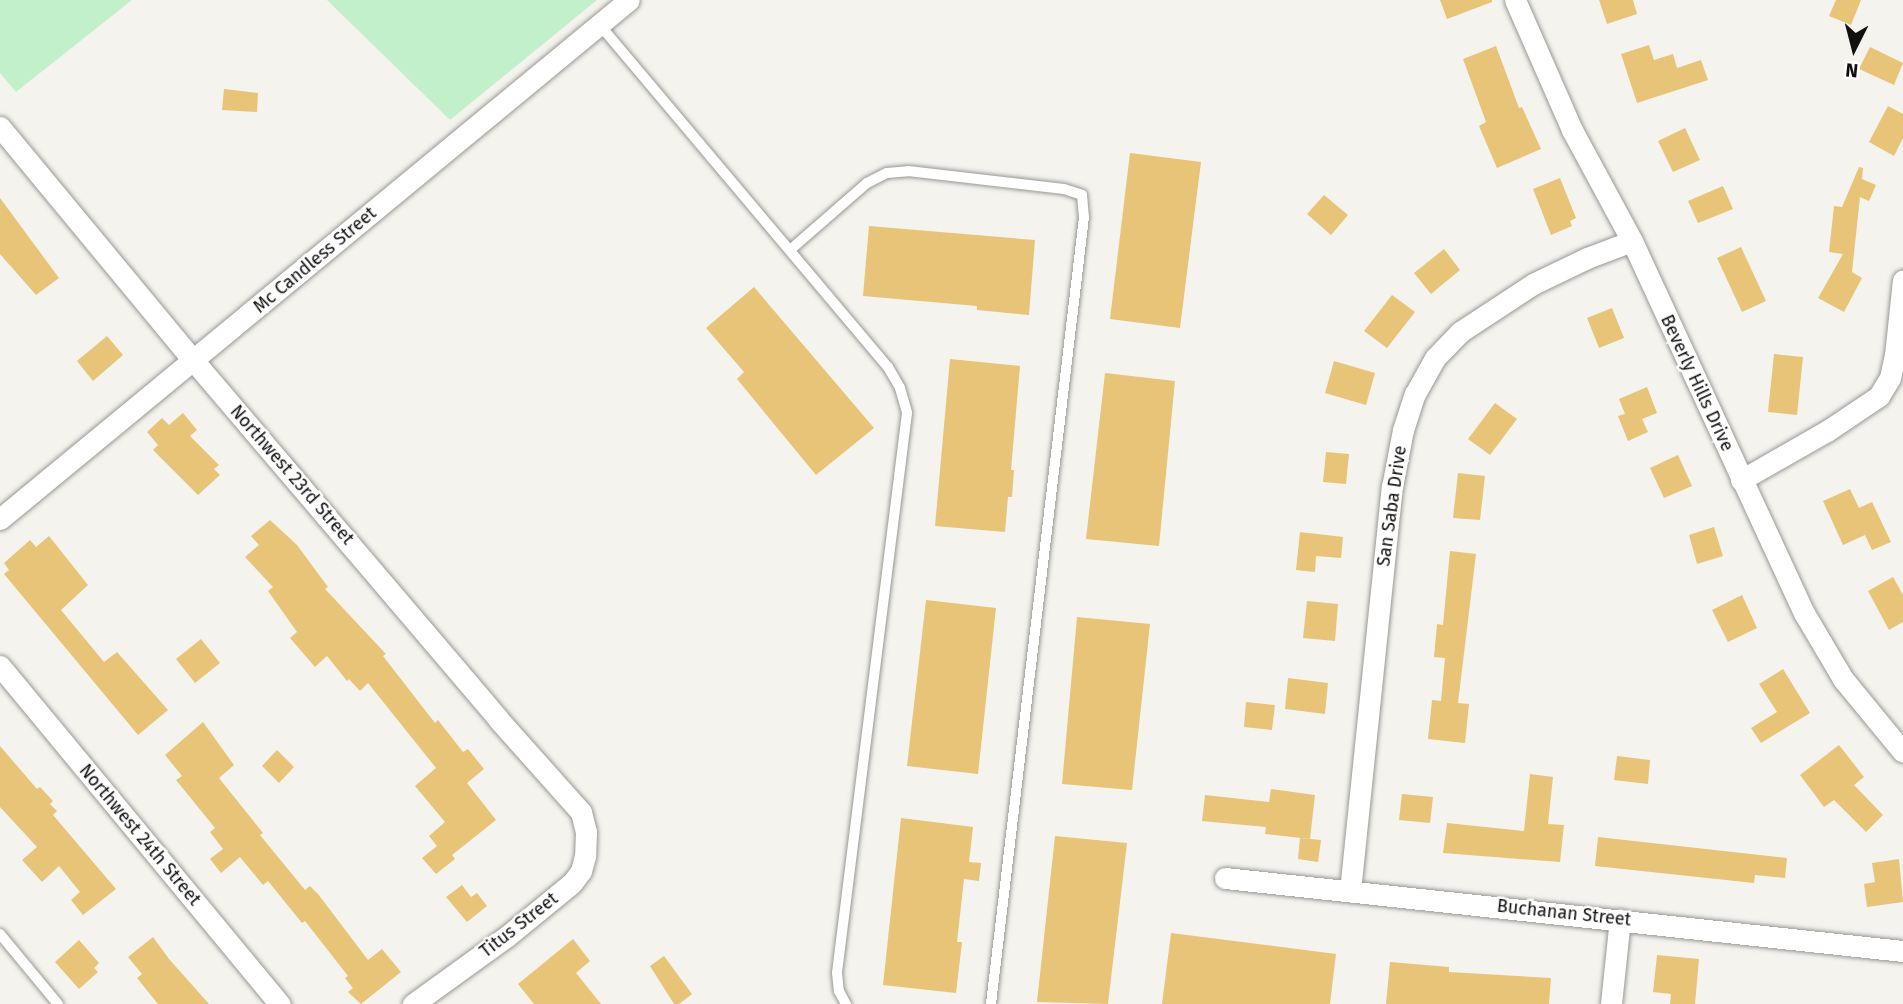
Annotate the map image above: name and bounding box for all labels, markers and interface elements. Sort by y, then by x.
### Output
north arrow [1819,14,1889,84]
text: N [1844,58,1859,82]
street label: Mc Candless Street [249,202,381,318]
street label: Beverly Hills Drive [1656,311,1738,455]
street label: Northwest 23rd Street [226,401,358,549]
street label: San Saba Drive [1373,444,1411,568]
street label: Northwest 24th Street [75,760,205,910]
street label: Titus Street [476,888,562,962]
street label: Buchanan Street [1496,895,1632,931]

